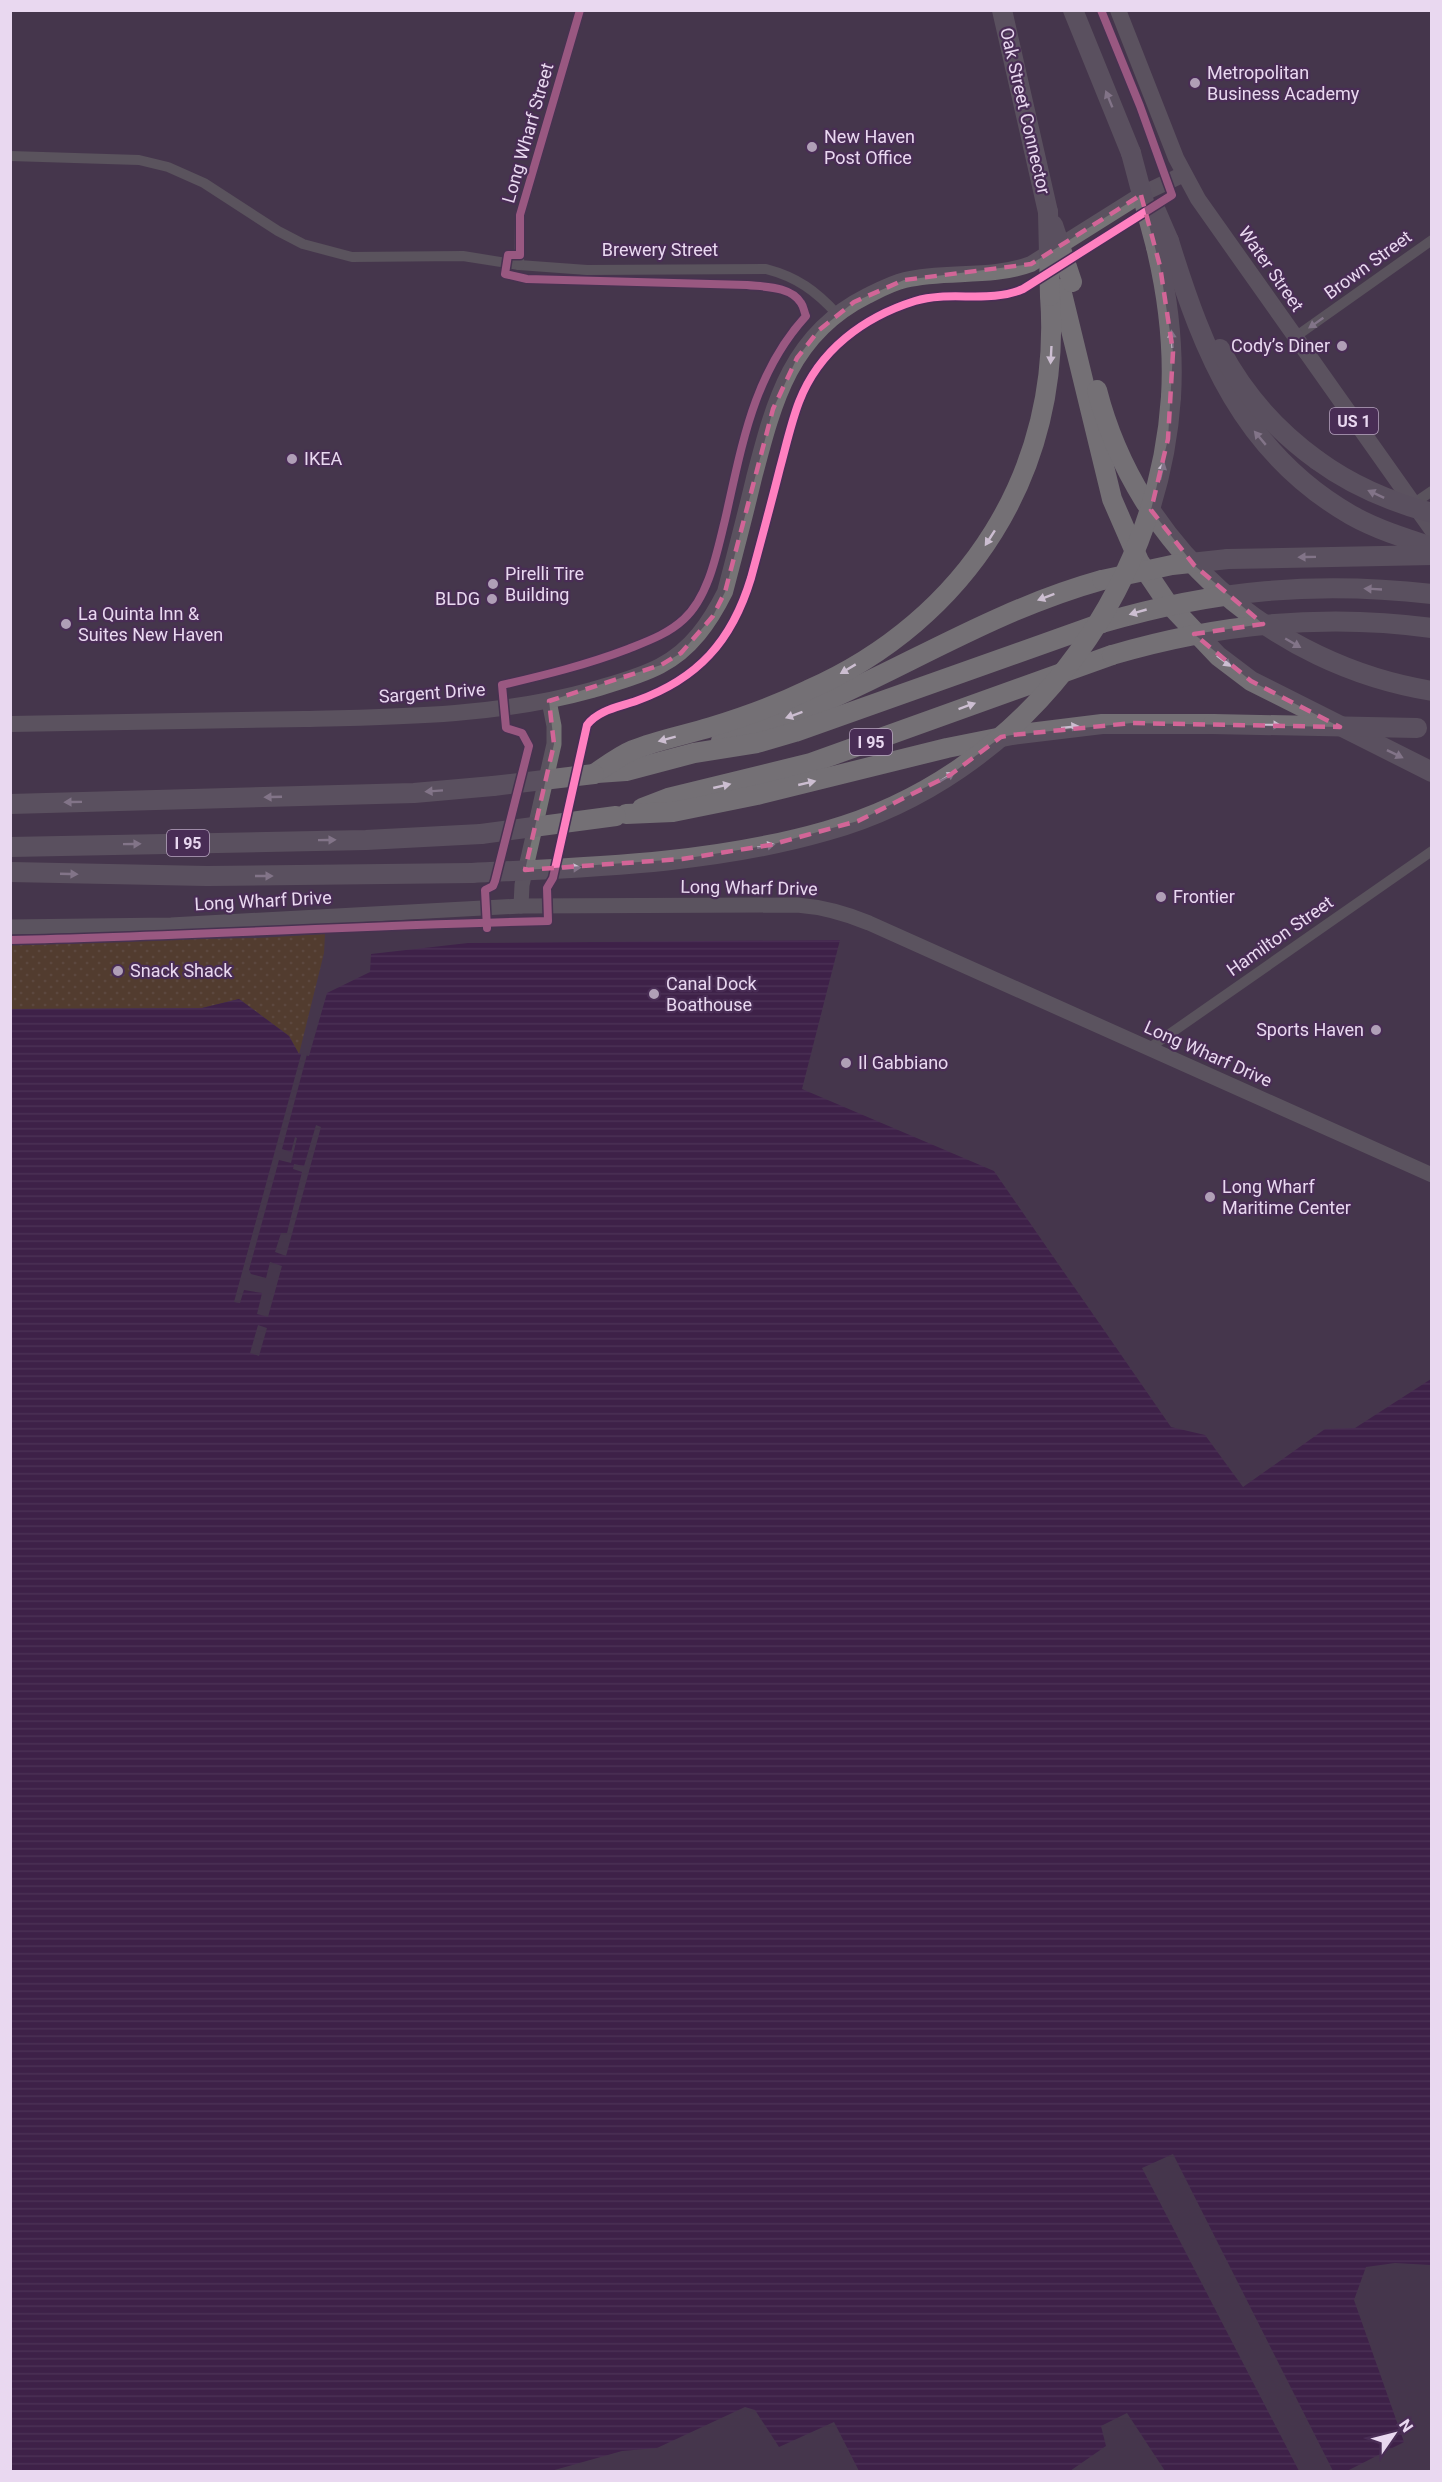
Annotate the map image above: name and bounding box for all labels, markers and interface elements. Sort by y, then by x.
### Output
street label: Oak Street Connector [996,25,1055,196]
street label: Long Wharf Street [497,60,558,205]
place label: Metropolitan Business Academy [1207,62,1360,104]
marker: Metropolitan Business Academy [1188,76,1202,90]
one-way arrow [1104,90,1113,108]
place label: New Haven Post Office [824,126,915,168]
marker: New Haven Post Office [805,140,819,154]
street label: Water Street [1234,222,1308,315]
street label: Brown Street [1320,226,1416,303]
street label: Brewery Street [602,239,718,260]
one-way arrow [1308,317,1324,329]
one-way arrow [1167,329,1176,348]
place label: Cody’s Diner [1231,335,1330,356]
marker: Cody’s Diner [1335,339,1349,353]
one-way arrow [1046,345,1055,364]
road number: US 1 [1330,408,1378,434]
one-way arrow [1254,431,1267,446]
place label: IKEA [304,448,342,469]
marker: IKEA [285,452,299,466]
one-way arrow [1157,461,1167,480]
one-way arrow [1368,489,1385,498]
one-way arrow [985,529,996,546]
one-way arrow [1297,552,1316,562]
place label: Pirelli Tire Building [505,563,584,605]
marker: Pirelli Tire Building [486,577,500,591]
one-way arrow [1364,584,1383,594]
place label: BLDG [435,588,480,609]
marker: BLDG [485,592,499,606]
one-way arrow [1037,592,1055,602]
place label: La Quinta Inn & Suites New Haven [78,603,223,645]
one-way arrow [1129,608,1147,617]
marker: La Quinta Inn & Suites New Haven [59,617,73,631]
one-way arrow [1285,638,1301,649]
one-way arrow [1216,654,1231,666]
one-way arrow [840,663,856,674]
street label: Sargent Drive [378,678,486,707]
one-way arrow [958,701,976,711]
one-way arrow [784,710,802,720]
one-way arrow [1262,721,1281,730]
one-way arrow [1060,722,1079,732]
road number: I 95 [850,729,892,755]
one-way arrow [658,735,677,745]
one-way arrow [1386,749,1403,759]
one-way arrow [938,771,955,782]
one-way arrow [798,778,816,788]
one-way arrow [713,781,732,790]
one-way arrow [425,787,444,796]
one-way arrow [264,793,283,802]
one-way arrow [64,798,83,807]
road number: I 95 [167,830,209,856]
one-way arrow [317,836,336,845]
one-way arrow [122,840,141,849]
one-way arrow [756,841,775,850]
one-way arrow [563,863,582,872]
one-way arrow [59,869,78,878]
one-way arrow [254,871,273,881]
street label: Long Wharf Drive [680,876,818,899]
street label: Long Wharf Drive [194,886,332,915]
place label: Frontier [1173,886,1235,907]
marker: Frontier [1154,890,1168,904]
street label: Hamilton Street [1222,891,1337,980]
place label: Snack Shack [130,960,233,981]
marker: Snack Shack [111,964,125,978]
place label: Canal Dock Boathouse [666,973,758,1015]
marker: Canal Dock Boathouse [647,987,661,1001]
street label: Long Wharf Drive [1141,1016,1275,1091]
place label: Sports Haven [1256,1019,1364,1040]
marker: Sports Haven [1369,1023,1383,1037]
place label: Il Gabbiano [858,1052,948,1073]
marker: Il Gabbiano [839,1056,853,1070]
place label: Long Wharf Maritime Center [1222,1176,1351,1218]
marker: Long Wharf Maritime Center [1203,1190,1217,1204]
north arrow [1364,2404,1424,2464]
text: N [1395,2416,1417,2436]

